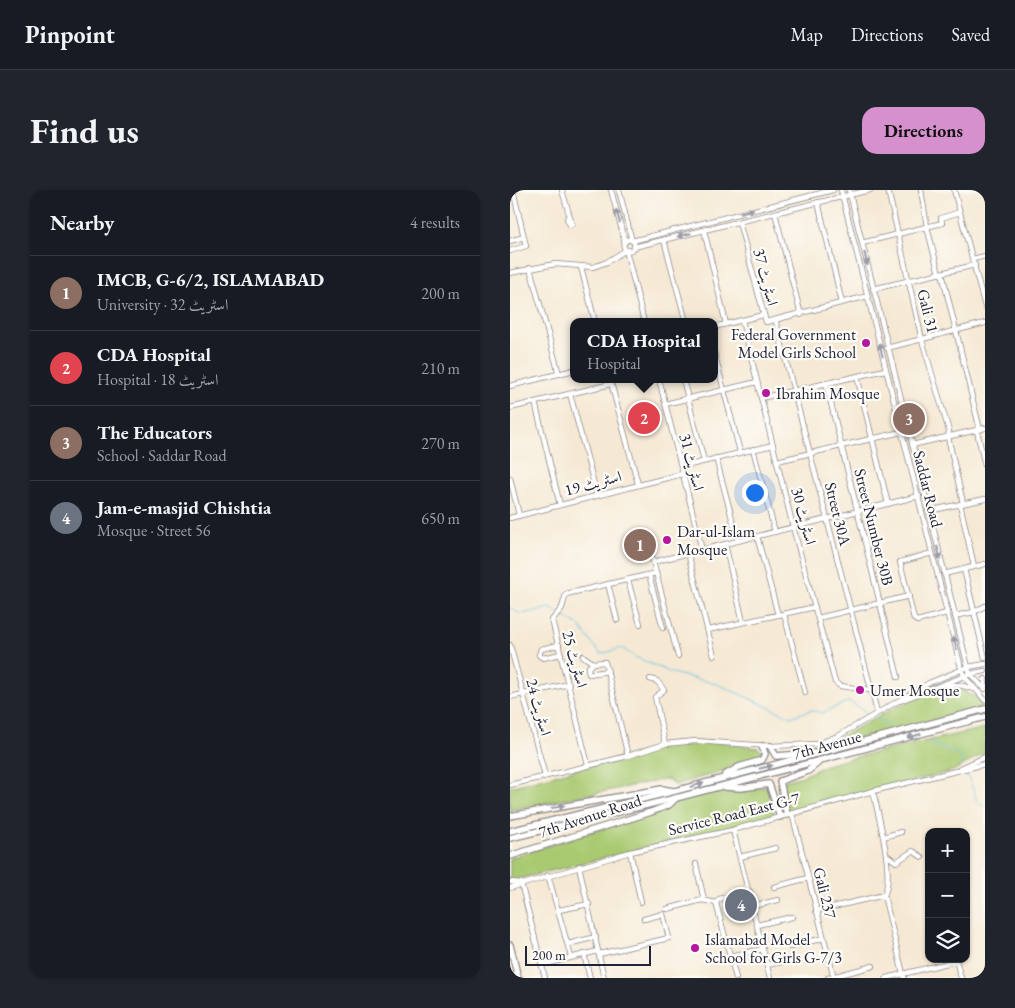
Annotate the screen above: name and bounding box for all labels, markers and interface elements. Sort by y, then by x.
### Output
text: Pinpoint [25,19,115,50]
text: Map [791,23,823,46]
text: Directions [851,23,923,46]
text: Saved [951,23,990,46]
button: Directions [862,107,985,154]
text: Find us [30,108,139,153]
one-way arrow [739,207,754,215]
one-way arrow [614,208,622,224]
text: Nearby [50,209,114,236]
text: 4 results [410,212,460,233]
one-way arrow [676,231,691,239]
street label: اسٹریٹ 37 [749,246,783,308]
one-way arrow [862,252,870,267]
text: IMCB, G-6/2, ISLAMABAD [97,267,324,292]
text: 1 [62,283,70,304]
text: 200 m [421,283,460,304]
street label: Gali 31 [912,287,944,335]
text: University · اسٹریٹ 32 [97,294,228,315]
popup [570,318,718,383]
place label: Federal Government Model Girls School [731,324,856,363]
text: CDA Hospital [587,328,701,353]
marker: Federal Government Model Girls School [860,337,872,349]
text: CDA Hospital [97,342,211,367]
one-way arrow [877,342,885,357]
text: Hospital [587,353,641,374]
text: 2 [62,358,70,379]
text: 210 m [421,358,460,379]
text: Hospital · اسٹریٹ 18 [97,369,218,390]
place label: Ibrahim Mosque [776,383,879,404]
marker: Ibrahim Mosque [760,387,772,399]
pin: 2 [628,399,660,437]
pin: 3 [893,400,925,438]
text: The Educators [97,420,212,445]
street label: اسٹریٹ 31 [675,431,709,493]
text: 3 [62,433,70,454]
text: 270 m [421,433,460,454]
text: School · Saddar Road [97,445,227,466]
street label: Saddar Road [908,448,948,530]
street label: اسٹریٹ 19 [562,465,624,501]
street label: Street Number 30B [849,466,899,588]
your location [742,480,768,506]
street label: Street 30A [820,480,856,549]
street label: اسٹریٹ 30 [787,485,821,547]
text: Jam-e-masjid Chishtia [97,495,271,520]
text: 4 [62,508,70,529]
text: 650 m [421,508,460,529]
text: Mosque · Street 56 [97,520,211,541]
place label: Dar-ul-Islam Mosque [677,521,756,560]
pin: 1 [624,526,656,564]
marker: Dar-ul-Islam Mosque [661,534,673,546]
one-way arrow [935,545,943,560]
street label: اسٹریٹ 25 [557,628,593,690]
one-way arrow [951,635,959,650]
street label: اسٹریٹ 24 [521,676,557,738]
place label: Umer Mosque [870,680,959,701]
marker: Umer Mosque [854,684,866,696]
street label: 7th Avenue [790,726,864,764]
one-way arrow [906,732,921,740]
one-way arrow [759,763,774,771]
one-way arrow [690,781,705,789]
street label: Service Road East G-7 [666,787,802,840]
street label: 7th Avenue Road [536,789,645,842]
one-way arrow [550,803,566,811]
map controls [925,828,970,963]
button: + [925,828,970,873]
street label: Gali 237 [809,865,842,921]
button: − [925,873,970,918]
pin: 4 [725,886,757,924]
button: layers [925,918,970,963]
place label: Islamabad Model School for Girls G-7/3 [705,929,842,968]
marker: Islamabad Model School for Girls G-7/3 [689,942,701,954]
scale bar [525,943,651,966]
text: 200 m [532,946,566,964]

